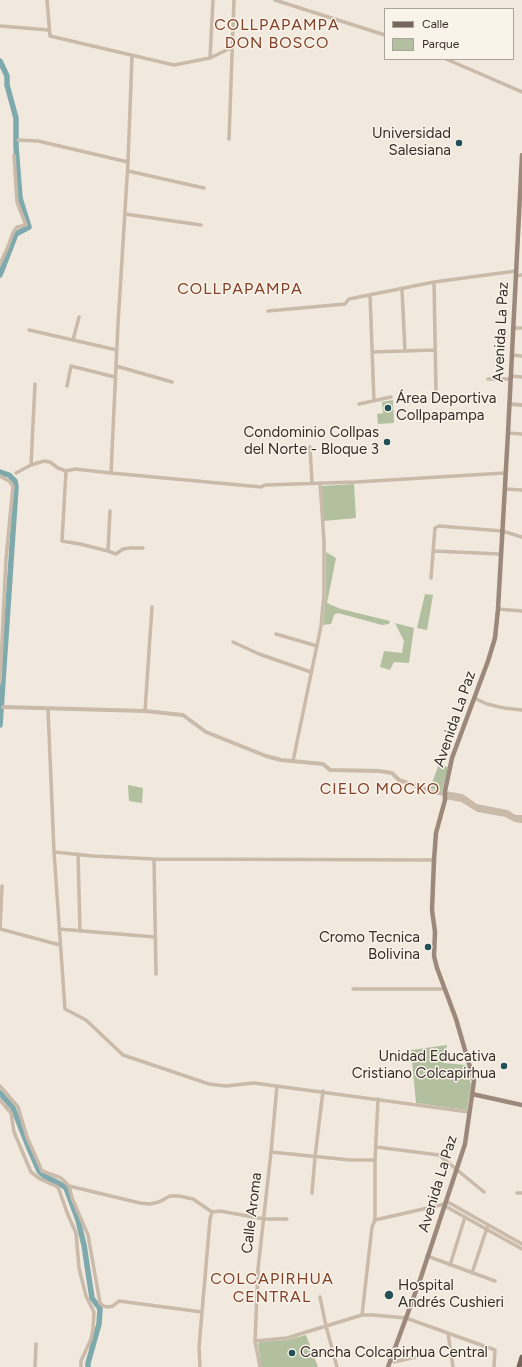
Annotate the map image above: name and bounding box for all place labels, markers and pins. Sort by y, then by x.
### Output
place label: Universidad Salesiana [372,125,451,160]
marker: Universidad Salesiana [454,138,464,148]
place label: Área Deportiva Collpapampa [396,390,496,425]
marker: Área Deportiva Collpapampa [383,403,393,413]
place label: Condominio Collpas del Norte - Bloque 3 [244,424,379,459]
marker: Condominio Collpas del Norte - Bloque 3 [382,437,392,447]
place label: Cromo Tecnica Bolivina [319,929,420,964]
marker: Cromo Tecnica Bolivina [423,942,433,952]
place label: Unidad Educativa Cristiano Colcapirhua [352,1048,496,1083]
marker: Unidad Educativa Cristiano Colcapirhua [499,1061,509,1071]
place label: Hospital Andrés Cushieri [398,1277,504,1312]
marker: Hospital Andrés Cushieri [383,1289,395,1301]
place label: Cancha Colcapirhua Central [300,1344,488,1362]
marker: Cancha Colcapirhua Central [287,1348,297,1358]

